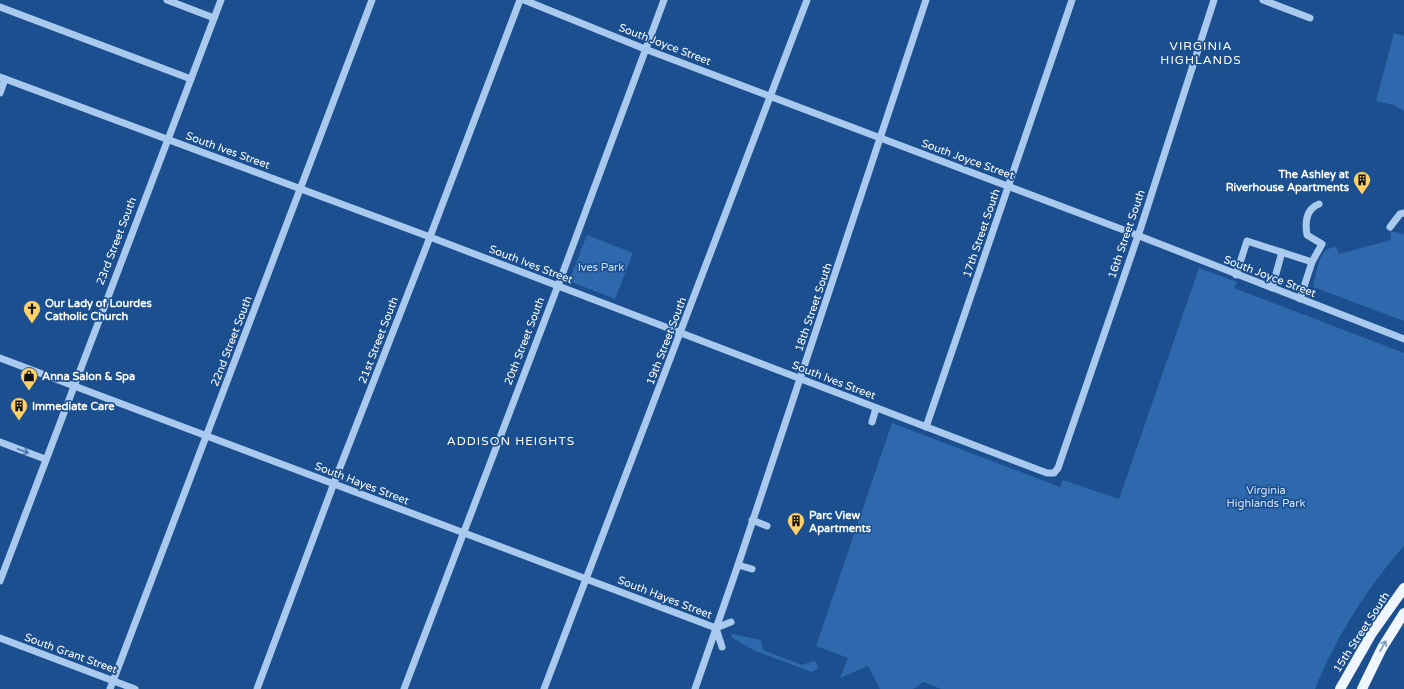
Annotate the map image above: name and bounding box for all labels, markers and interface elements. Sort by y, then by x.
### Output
street label: South Joyce Street [617,21,713,68]
district label: VIRGINIA HIGHLANDS [1160,39,1242,67]
street label: South Ives Street [184,129,272,172]
street label: South Joyce Street [920,137,1016,182]
place label: The Ashley at Riverhouse Apartments [1226,168,1350,195]
building icon: The Ashley at Riverhouse Apartments [1352,170,1372,195]
street label: 17th Street South [960,187,1003,279]
street label: 16th Street South [1105,188,1148,280]
street label: 23rd Street South [94,195,139,287]
street label: South Ives Street [487,243,574,286]
street label: South Joyce Street [1222,253,1318,300]
park label: Ives Park [578,261,624,274]
street label: 18th Street South [792,261,835,353]
street label: 22nd Street South [208,294,255,388]
street label: 21st Street South [356,295,401,385]
street label: 20th Street South [502,295,547,387]
street label: 19th Street South [644,295,689,387]
place label: Our Lady of Lourdes Catholic Church [45,297,152,323]
church icon: Our Lady of Lourdes Catholic Church [22,299,42,324]
street label: South Ives Street [790,359,877,402]
shop icon: Anna Salon & Spa [19,366,39,391]
place label: Anna Salon & Spa [42,370,135,384]
building icon: Immediate Care [9,396,29,421]
place label: Immediate Care [32,400,115,413]
district label: ADDISON HEIGHTS [447,434,575,448]
one-way arrow [16,447,28,455]
street label: South Hayes Street [313,459,411,507]
park label: Virginia Highlands Park [1227,484,1305,510]
place label: Parc View Apartments [809,509,872,536]
building icon: Parc View Apartments [786,511,806,536]
street label: South Hayes Street [616,573,714,621]
street label: 15th Street South [1331,590,1392,675]
street label: South Grant Street [23,631,119,676]
one-way arrow [1379,640,1387,652]

